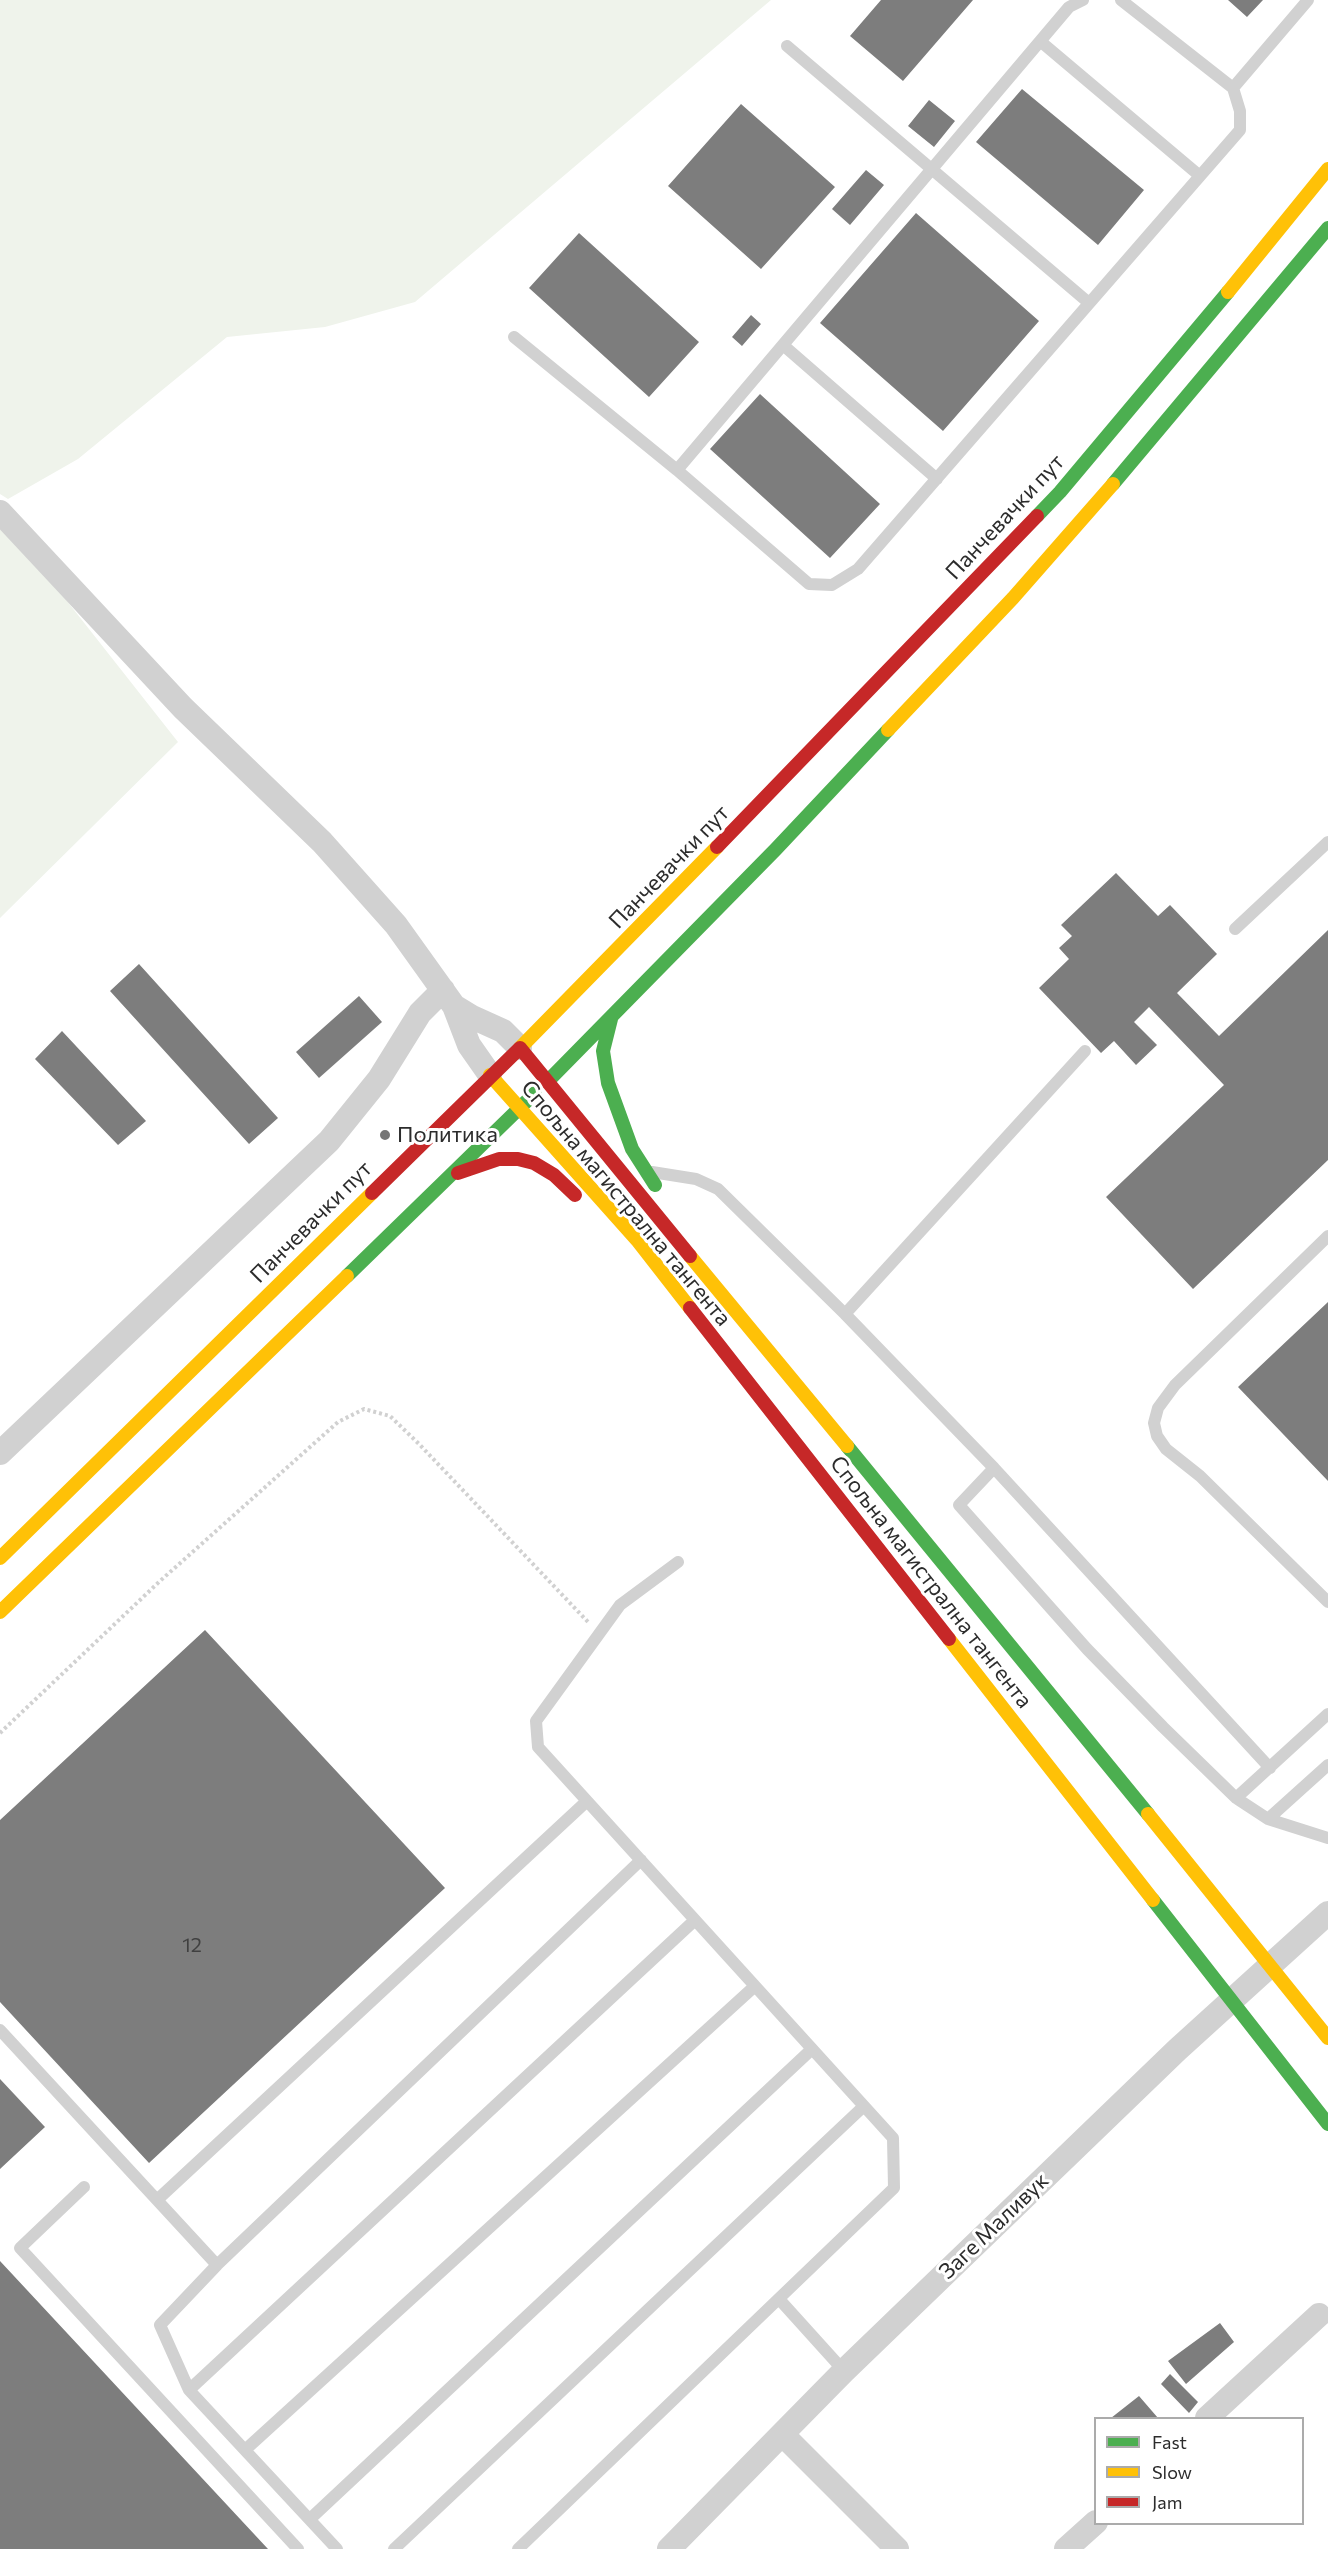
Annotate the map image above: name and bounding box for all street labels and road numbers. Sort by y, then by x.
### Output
street label: Панчевачки пут [940,449,1070,585]
street label: Панчевачки пут [603,800,735,934]
street label: Спољна магистрална тангента [515,1075,737,1331]
street label: Панчевачки пут [245,1156,377,1288]
street label: Спољна магистрална тангента [824,1451,1038,1713]
street label: Заге Маливук [934,2167,1054,2285]

